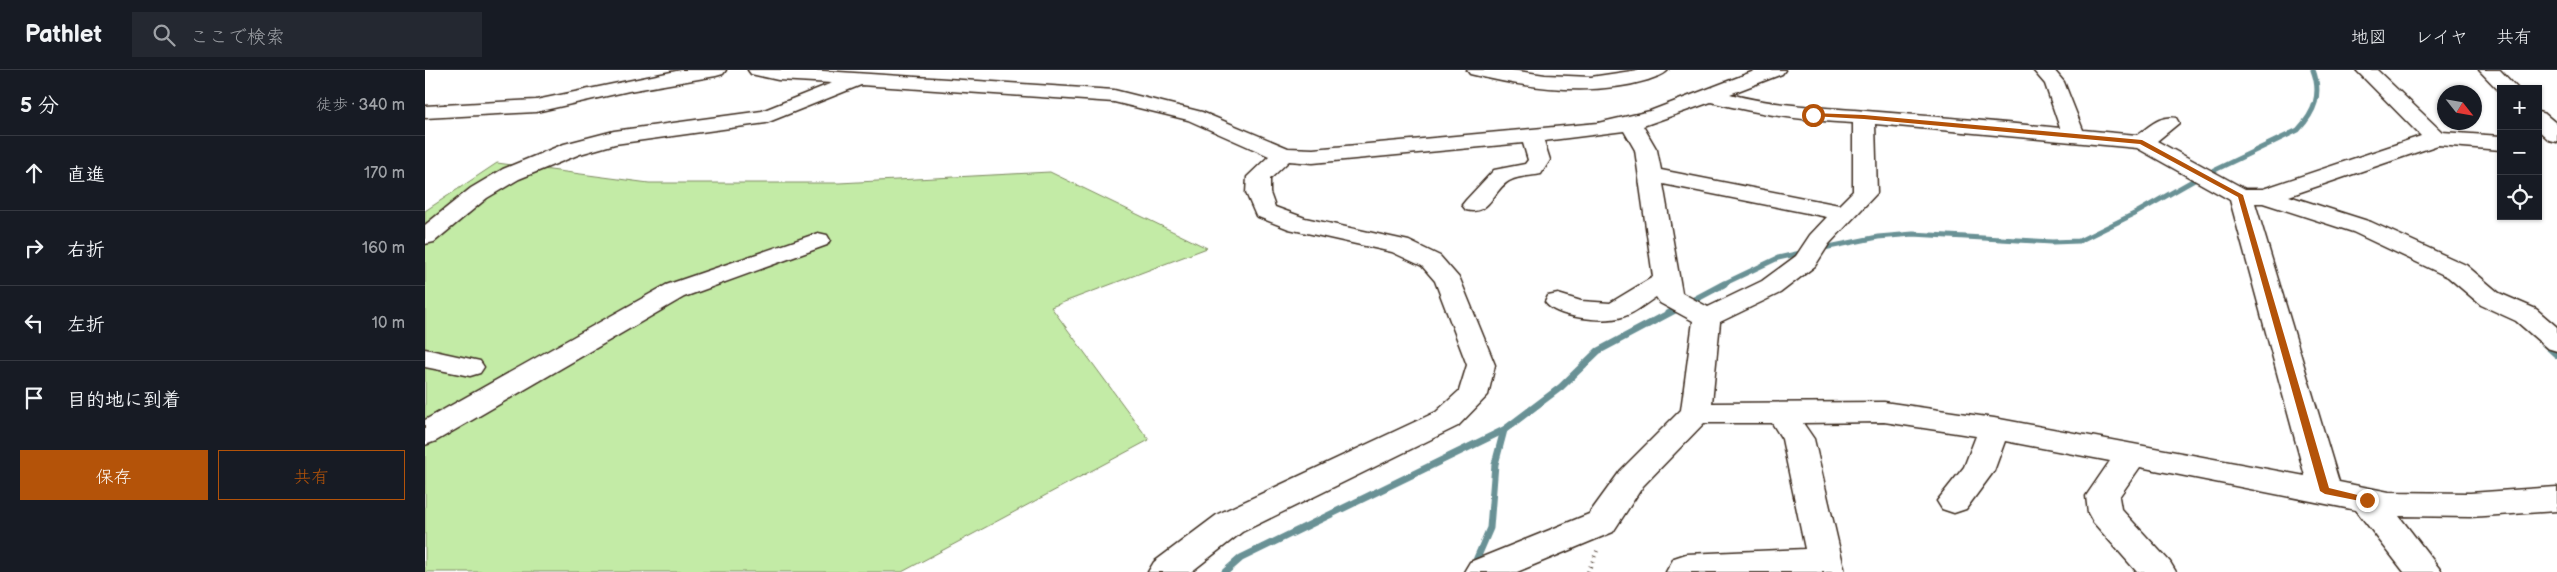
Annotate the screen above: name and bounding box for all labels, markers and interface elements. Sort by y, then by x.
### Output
search box [132,12,482,57]
text: Pathlet [25,20,102,49]
icon: search [150,21,178,49]
text: ここで検索 [190,26,285,49]
text: 地図 [2351,27,2387,48]
text: レイヤ [2415,27,2468,48]
text: 共有 [2496,27,2532,48]
north arrow [2437,85,2482,130]
map controls [2497,85,2542,220]
button: + [2497,85,2542,130]
text: 5 分 [20,93,59,118]
text: 徒歩 · 340 m [316,96,405,115]
route start [1802,104,1825,127]
button: − [2497,130,2542,175]
icon: ahead [20,159,48,187]
text: 直進 [67,164,105,187]
text: 170 m [364,164,405,183]
button: locate [2497,175,2542,220]
icon: right [20,234,48,262]
text: 右折 [67,239,105,262]
text: 160 m [362,239,405,258]
icon: left [20,309,48,337]
text: 左折 [67,314,105,337]
text: 10 m [372,314,405,333]
icon: arrive [20,384,48,412]
text: 目的地に到着 [67,389,181,412]
button: 保存 [20,450,208,500]
button: 共有 [218,450,405,500]
route end [2356,489,2379,512]

